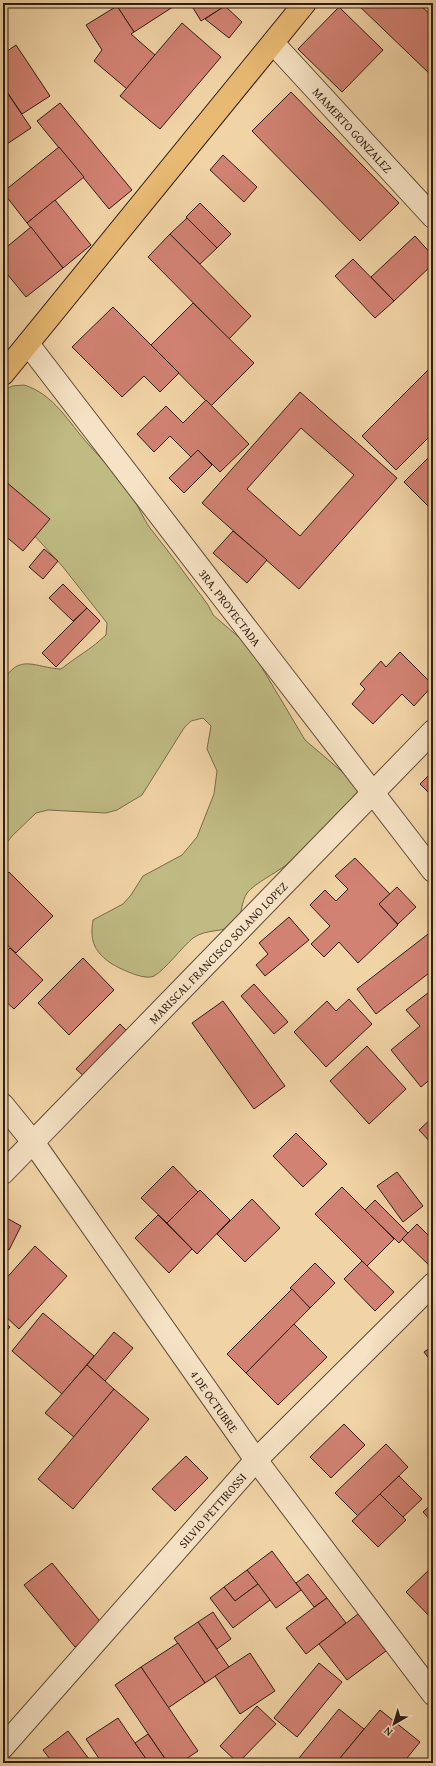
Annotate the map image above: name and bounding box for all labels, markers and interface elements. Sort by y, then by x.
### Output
street label: MAMERTO GONZALEZ [309,83,397,176]
street label: 3RA. PROYECTADA [195,565,266,650]
street label: MARISCAL FRANCISCO SOLANO LOPEZ [145,877,291,1027]
street label: 4 DE OCTUBRE [187,1366,242,1436]
street label: SILVIO PETTIROSSI [174,1468,250,1551]
north arrow [374,1704,414,1744]
text: N [380,1723,396,1740]

